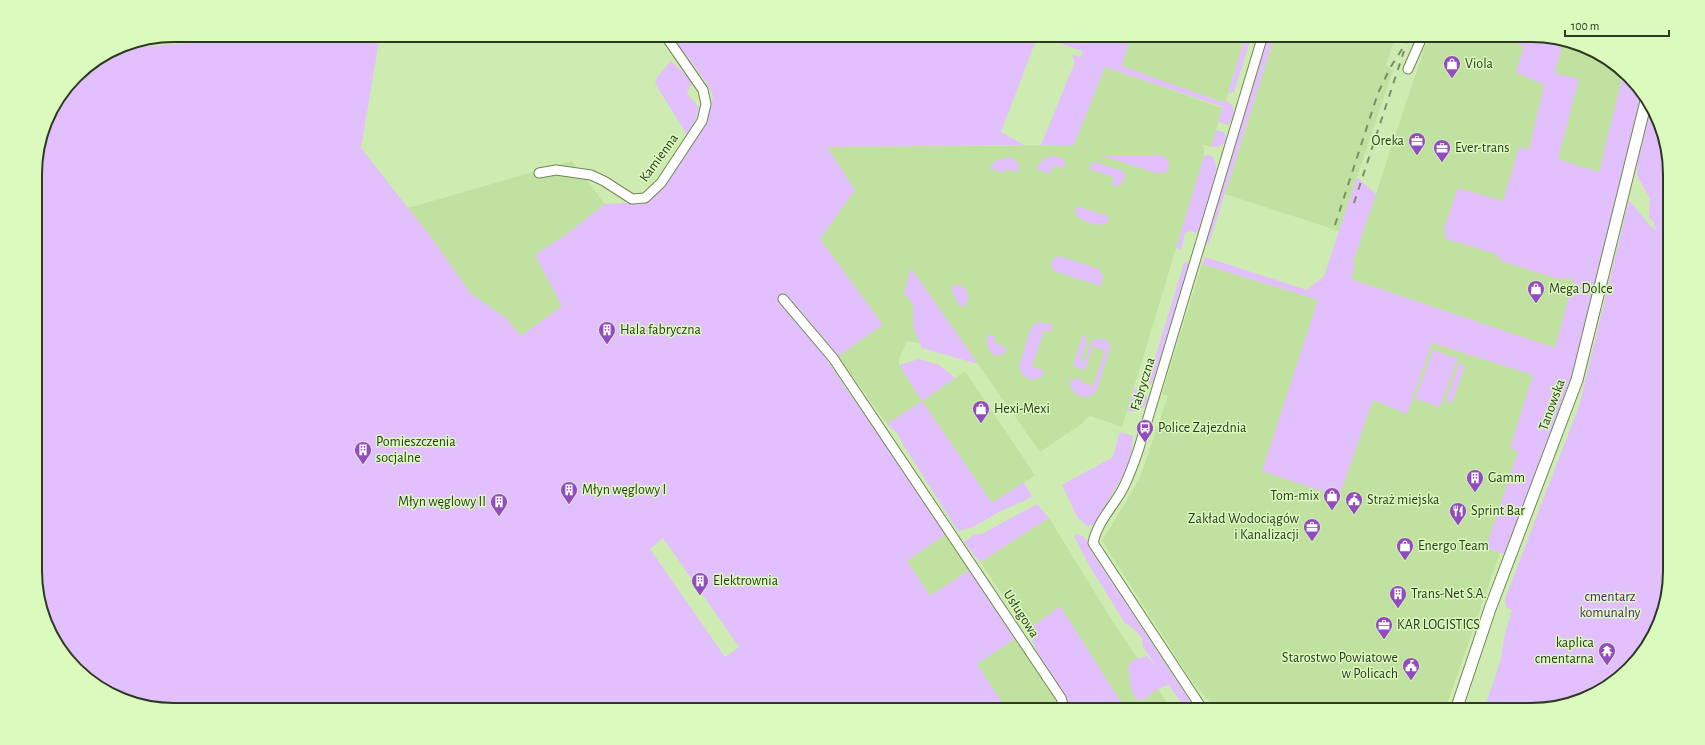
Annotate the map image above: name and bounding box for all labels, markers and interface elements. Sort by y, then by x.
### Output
scale bar [1565,12,1669,38]
text: 100 m [1571,20,1599,32]
shop icon: Viola [1442,54,1462,79]
place label: Viola [1465,57,1494,71]
street label: Kamienna [637,131,681,185]
office icon: Oreka [1407,131,1427,156]
place label: Oreka [1372,134,1405,148]
office icon: Ever-trans [1432,138,1452,163]
place label: Ever-trans [1455,141,1509,155]
shop icon: Mega Dolce [1526,279,1546,304]
place label: Mega Dolce [1549,282,1613,296]
building icon: Hala fabryczna [597,320,617,345]
place label: Hala fabryczna [620,323,701,337]
street label: Fabryczna [1128,355,1158,412]
street label: Tanowska [1536,377,1568,432]
shop icon: Hexi-Mexi [971,399,991,424]
place label: Hexi-Mexi [994,402,1050,416]
bus stop icon: Police Zajezdnia [1135,418,1155,443]
place label: Police Zajezdnia [1158,421,1247,435]
place label: Pomieszczenia socjalne [376,435,456,465]
building icon: Pomieszczenia socjalne [353,440,373,465]
building icon: Gamm [1465,468,1485,493]
place label: Gamm [1488,471,1525,485]
building icon: Młyn węglowy I [559,480,579,505]
place label: Młyn węglowy I [582,483,666,497]
shop icon: Tom-mix [1322,486,1342,511]
place label: Tom-mix [1270,489,1319,503]
public building icon: Straż miejska [1344,490,1364,515]
building icon: Młyn węglowy II [489,492,509,517]
place label: Straż miejska [1367,493,1440,507]
place label: Młyn węglowy II [398,495,486,509]
restaurant icon: Sprint Bar [1448,501,1468,526]
place label: Sprint Bar [1471,504,1525,518]
place label: Zakład Wodociągów i Kanalizacji [1188,512,1300,542]
office icon: Zakład Wodociągów i Kanalizacji [1302,517,1322,542]
shop icon: Energo Team [1395,536,1415,561]
place label: Energo Team [1418,539,1489,553]
building icon: Elektrownia [690,571,710,596]
place label: Elektrownia [713,574,779,588]
building icon: Trans-Net S.A. [1388,584,1408,609]
place label: Trans-Net S.A. [1411,587,1487,601]
street label: Usługowa [1000,588,1042,641]
park label: cmentarz komunalny [1579,590,1641,620]
office icon: KAR LOGISTICS [1374,615,1394,640]
place label: KAR LOGISTICS [1397,618,1480,632]
place label: kaplica cmentarna [1535,636,1595,666]
temple icon: kaplica cmentarna [1597,641,1617,666]
place label: Starostwo Powiatowe w Policach [1282,651,1398,681]
public building icon: Starostwo Powiatowe w Policach [1401,656,1421,681]

